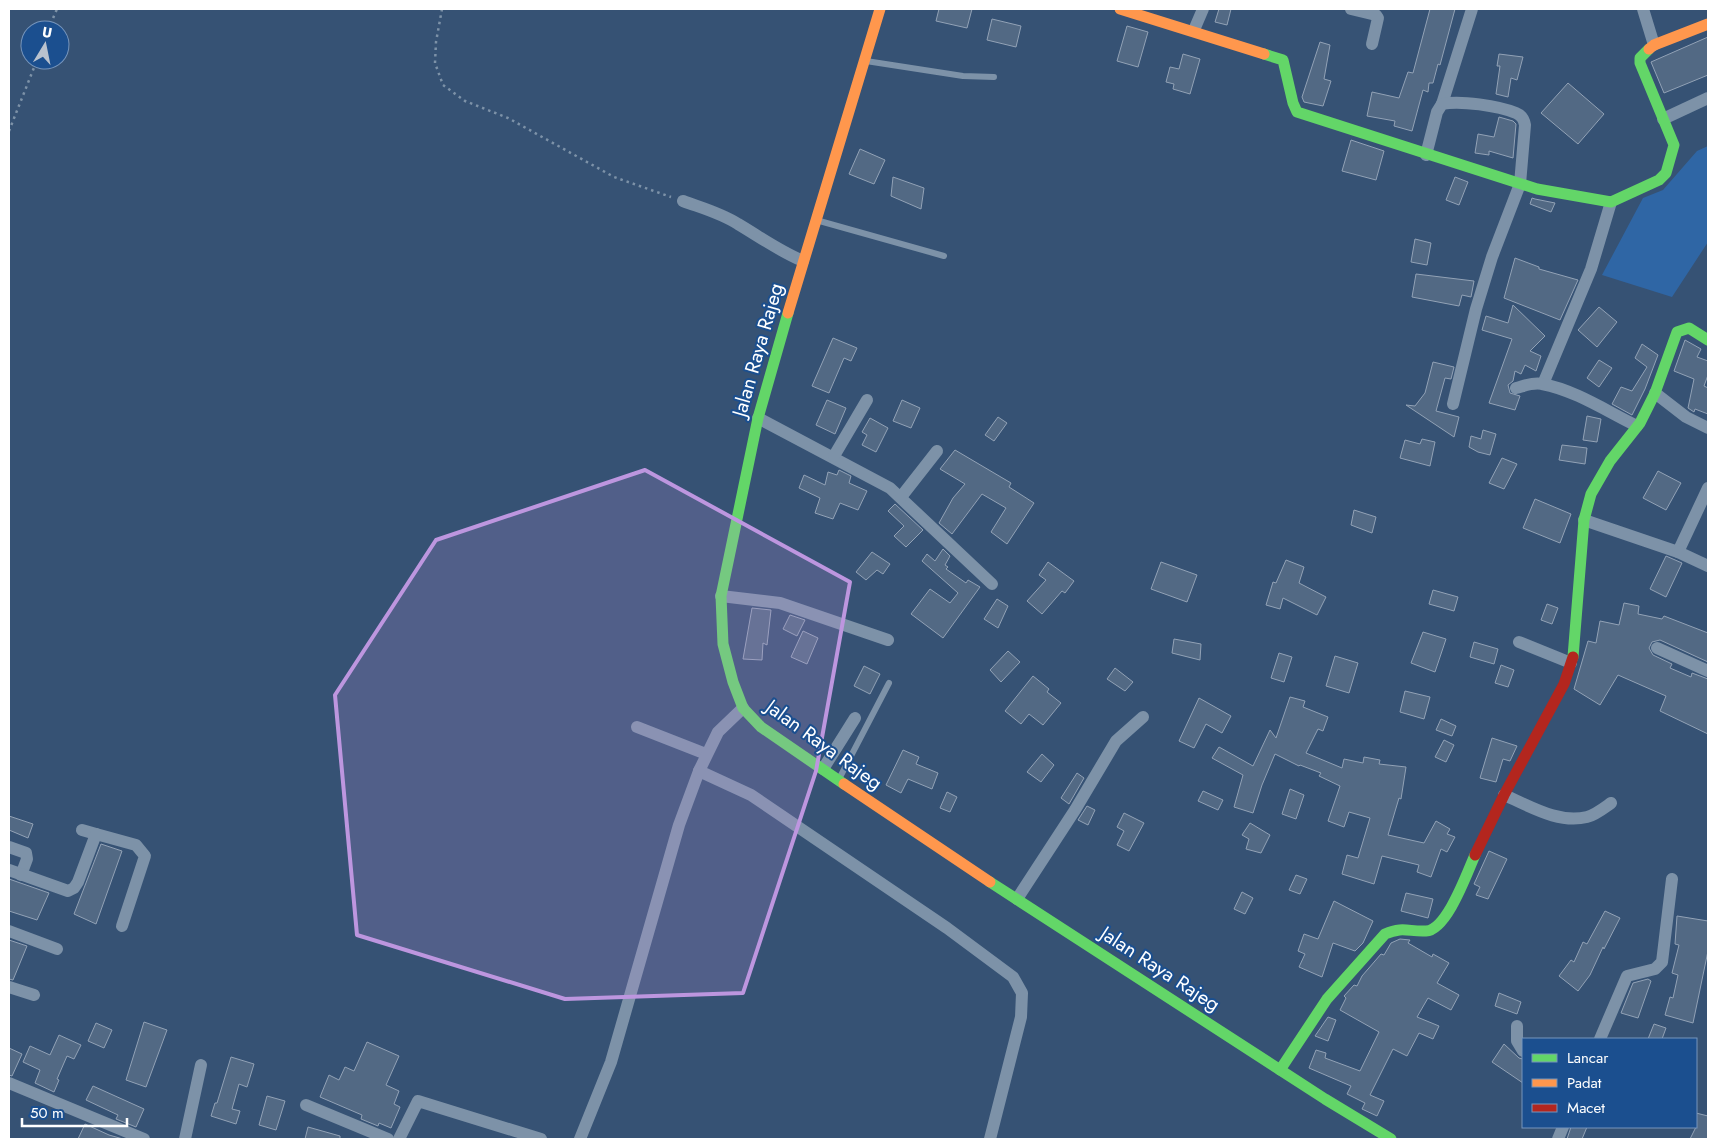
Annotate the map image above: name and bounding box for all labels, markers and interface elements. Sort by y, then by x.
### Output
north arrow [20,20,70,70]
text: U [41,21,54,43]
street label: Jalan Raya Rajeg [724,280,791,423]
street label: Jalan Raya Rajeg [757,691,888,797]
street label: Jalan Raya Rajeg [1092,918,1226,1019]
legend [1522,1038,1697,1128]
text: Lancar [1567,1047,1609,1069]
text: Padat [1567,1072,1602,1094]
scale bar [22,1096,128,1128]
text: Macet [1567,1097,1605,1119]
text: 50 m [30,1102,64,1124]

